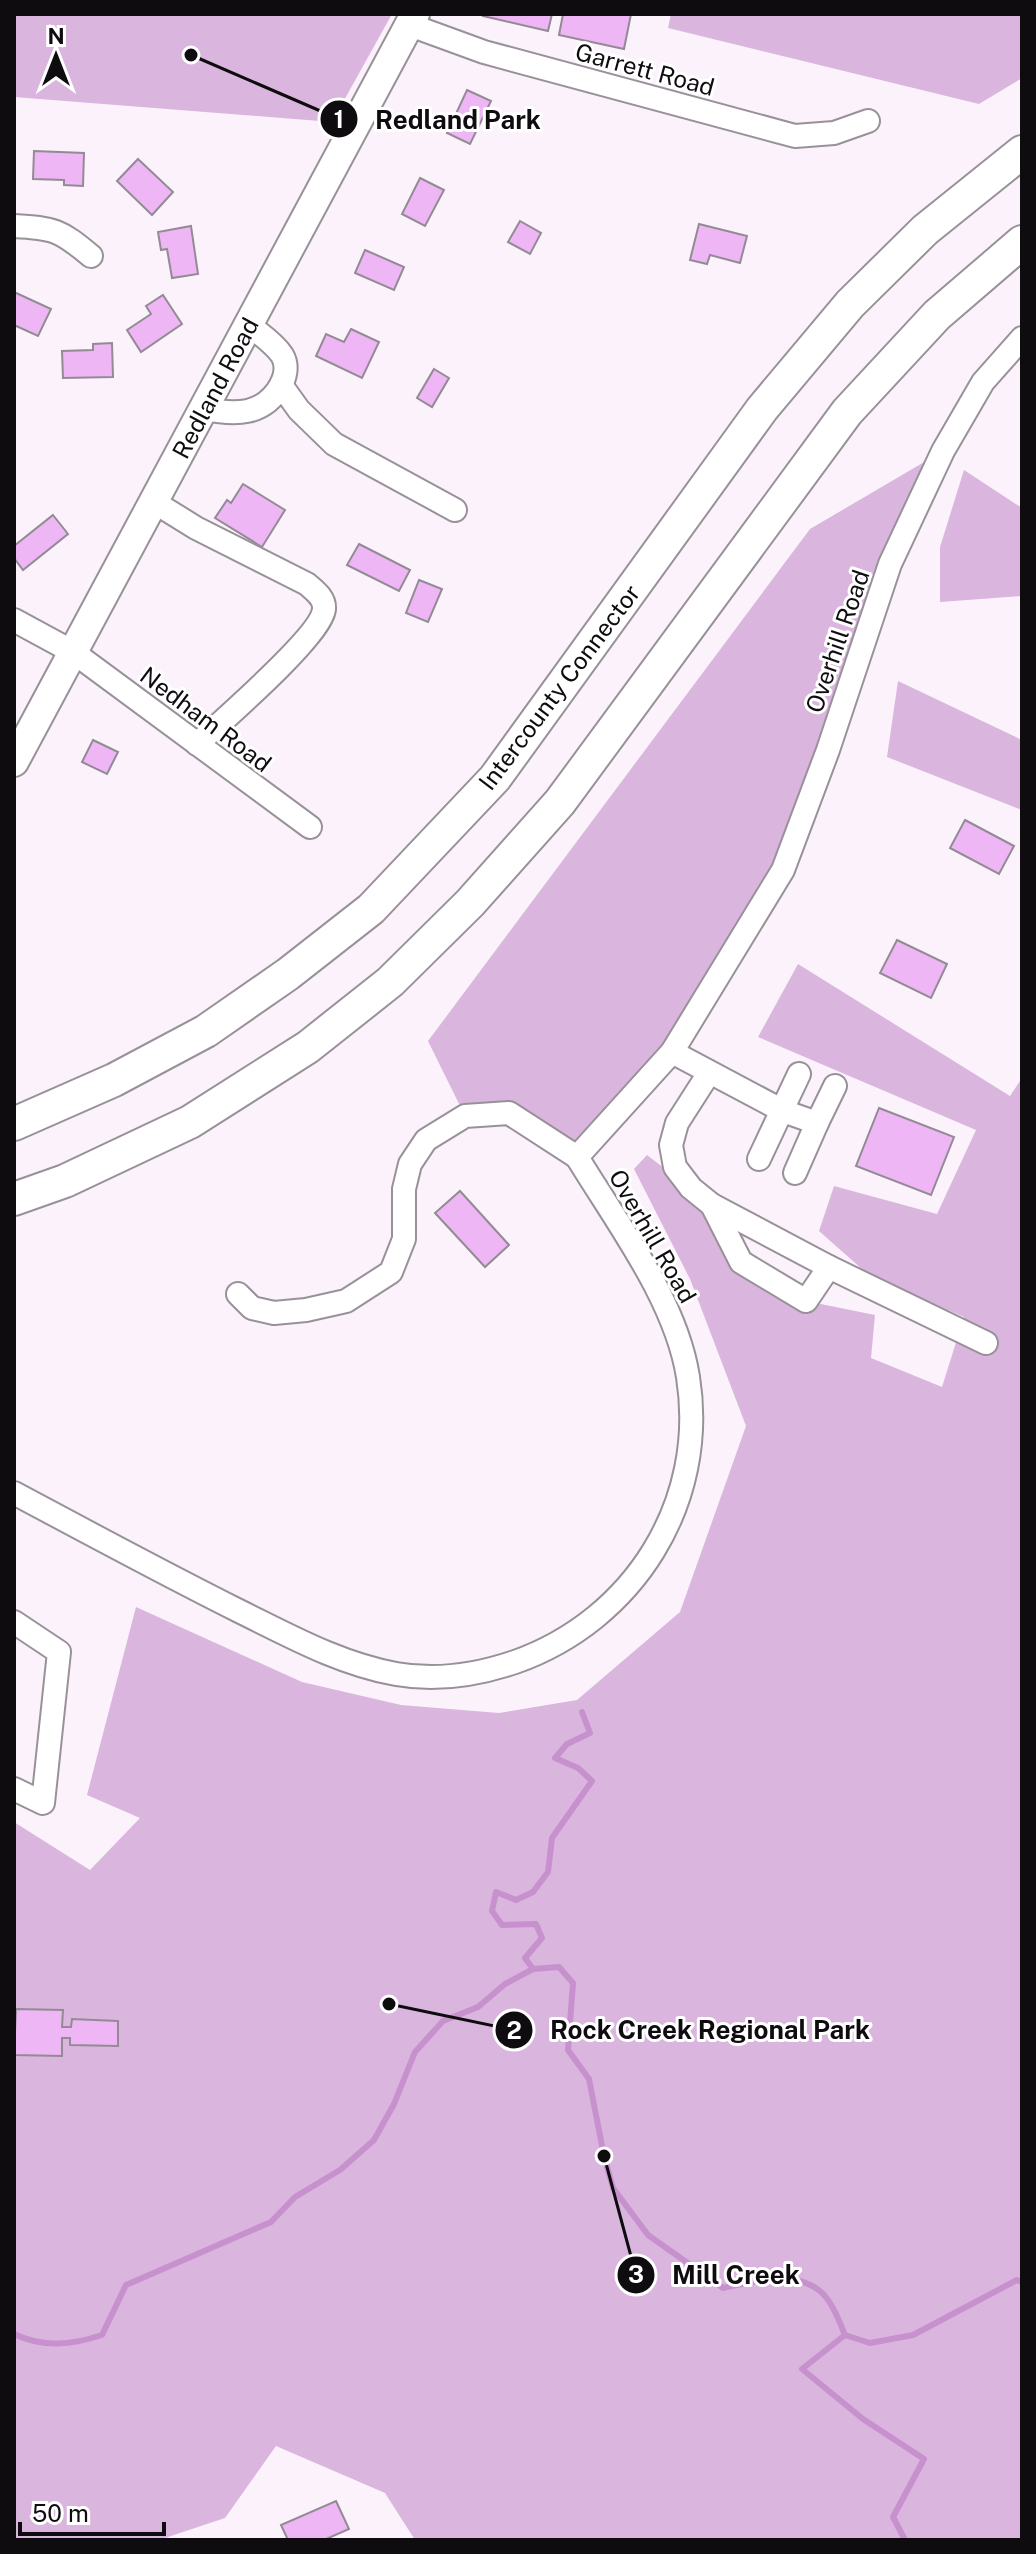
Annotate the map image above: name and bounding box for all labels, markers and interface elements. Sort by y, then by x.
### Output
north arrow [16,16,96,96]
text: N [47,23,65,49]
street label: Garrett Road [572,37,718,101]
callout: Redland Park [319,94,556,144]
text: Redland Park [375,104,541,135]
text: 1 [334,105,344,133]
street label: Redland Road [166,313,264,463]
street label: Overhill Road [799,566,875,716]
street label: Intercounty Connector [473,579,645,795]
street label: Nedham Road [135,661,277,777]
street label: Overhill Road [604,1164,702,1308]
callout: Rock Creek Regional Park [494,2005,886,2055]
text: Rock Creek Regional Park [550,2014,870,2045]
text: 2 [506,2016,522,2044]
callout: Mill Creek [616,2250,815,2300]
text: Mill Creek [672,2259,800,2290]
text: 3 [628,2260,644,2288]
scale bar [20,2486,164,2536]
text: 50 m [32,2499,89,2527]

